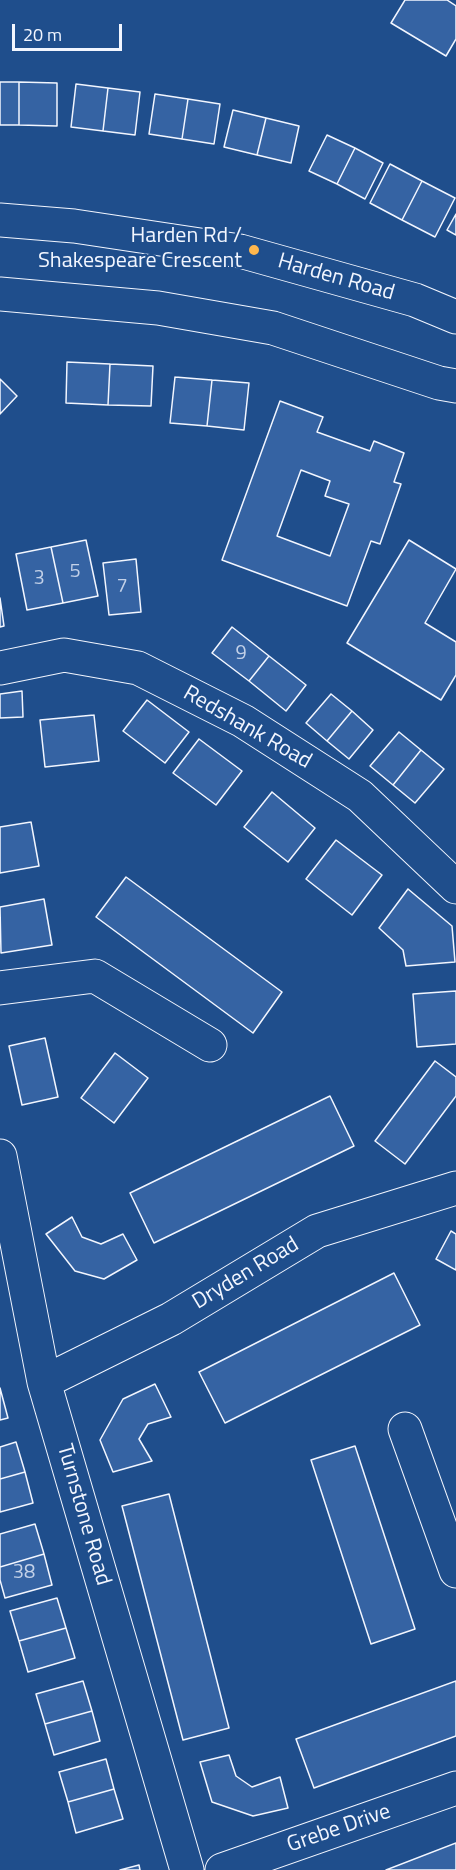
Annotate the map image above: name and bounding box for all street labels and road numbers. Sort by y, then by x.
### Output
street label: Harden Road [275,249,397,307]
street label: Redshank Road [178,681,316,775]
street label: Dryden Road [188,1232,304,1316]
street label: Turnstone Road [50,1441,116,1589]
street label: Grebe Drive [284,1799,394,1859]

